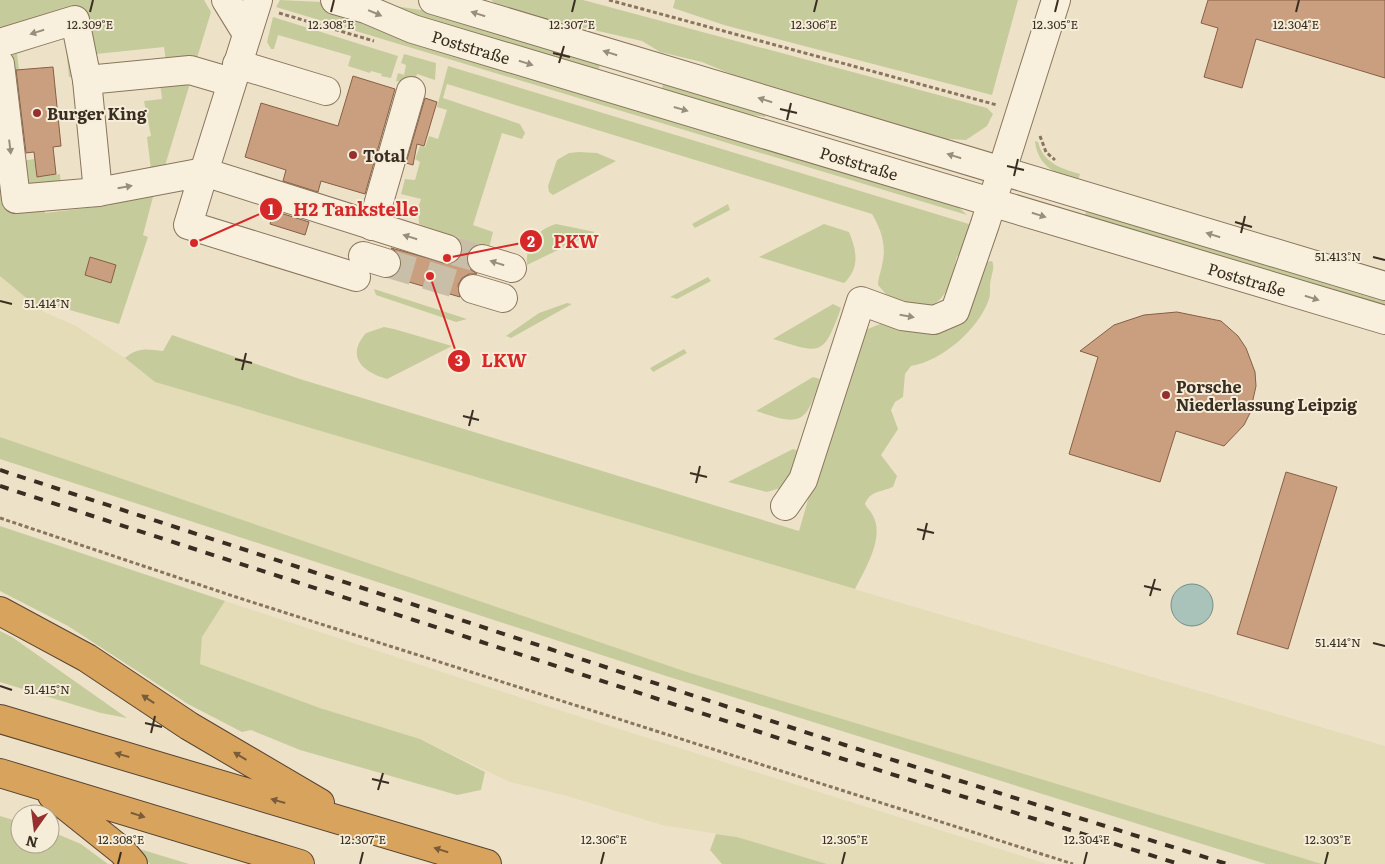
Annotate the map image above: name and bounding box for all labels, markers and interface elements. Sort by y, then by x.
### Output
one-way arrow [471,9,486,17]
one-way arrow [367,10,382,17]
text: 12.309°E [67,15,113,33]
text: 12.308°E [308,15,355,33]
text: 12.307°E [549,15,595,33]
text: 12.306°E [791,15,838,33]
text: 12.305°E [1032,15,1078,33]
text: 12.304°E [1273,15,1320,33]
street label: Poststraße [429,23,513,69]
one-way arrow [29,28,44,36]
one-way arrow [602,48,617,56]
one-way arrow [519,59,534,67]
one-way arrow [758,95,773,103]
place label: Burger King [47,101,147,125]
one-way arrow [673,105,688,113]
marker: Burger King [31,107,43,119]
one-way arrow [6,139,14,155]
street label: Poststraße [817,139,901,186]
place label: Total [363,143,406,167]
marker: Total [347,149,359,161]
one-way arrow [947,152,962,160]
one-way arrow [117,182,133,190]
callout: H2 Tankstelle [258,193,429,226]
text: H2 Tankstelle [293,195,419,222]
text: 1 [268,197,274,220]
one-way arrow [1031,212,1046,220]
callout: PKW [519,225,609,258]
text: PKW [553,227,599,254]
text: 2 [527,229,535,252]
one-way arrow [1206,230,1221,238]
one-way arrow [402,233,417,241]
text: 51.413°N [1315,247,1361,265]
street label: Poststraße [1205,256,1289,302]
one-way arrow [489,259,504,267]
text: 51.414°N [24,294,70,312]
one-way arrow [1304,295,1319,303]
one-way arrow [900,312,916,320]
callout: LKW [447,344,537,377]
text: LKW [481,346,527,373]
text: 3 [455,348,463,371]
place label: Porsche Niederlassung Leipzig [1176,374,1357,416]
marker: Porsche Niederlassung Leipzig [1160,389,1172,401]
text: 51.414°N [1315,633,1361,651]
text: 51.415°N [24,680,70,698]
one-way arrow [141,694,155,704]
one-way arrow [114,751,129,759]
one-way arrow [234,752,247,761]
one-way arrow [270,797,285,805]
north arrow [10,804,60,854]
one-way arrow [130,812,145,820]
text: 12.308°E [98,830,145,848]
text: 12.307°E [340,830,386,848]
text: 12.306°E [581,830,628,848]
text: 12.305°E [822,830,868,848]
text: 12.304°E [1064,830,1111,848]
text: 12.303°E [1305,830,1352,848]
text: N [23,831,40,854]
one-way arrow [433,845,448,853]

